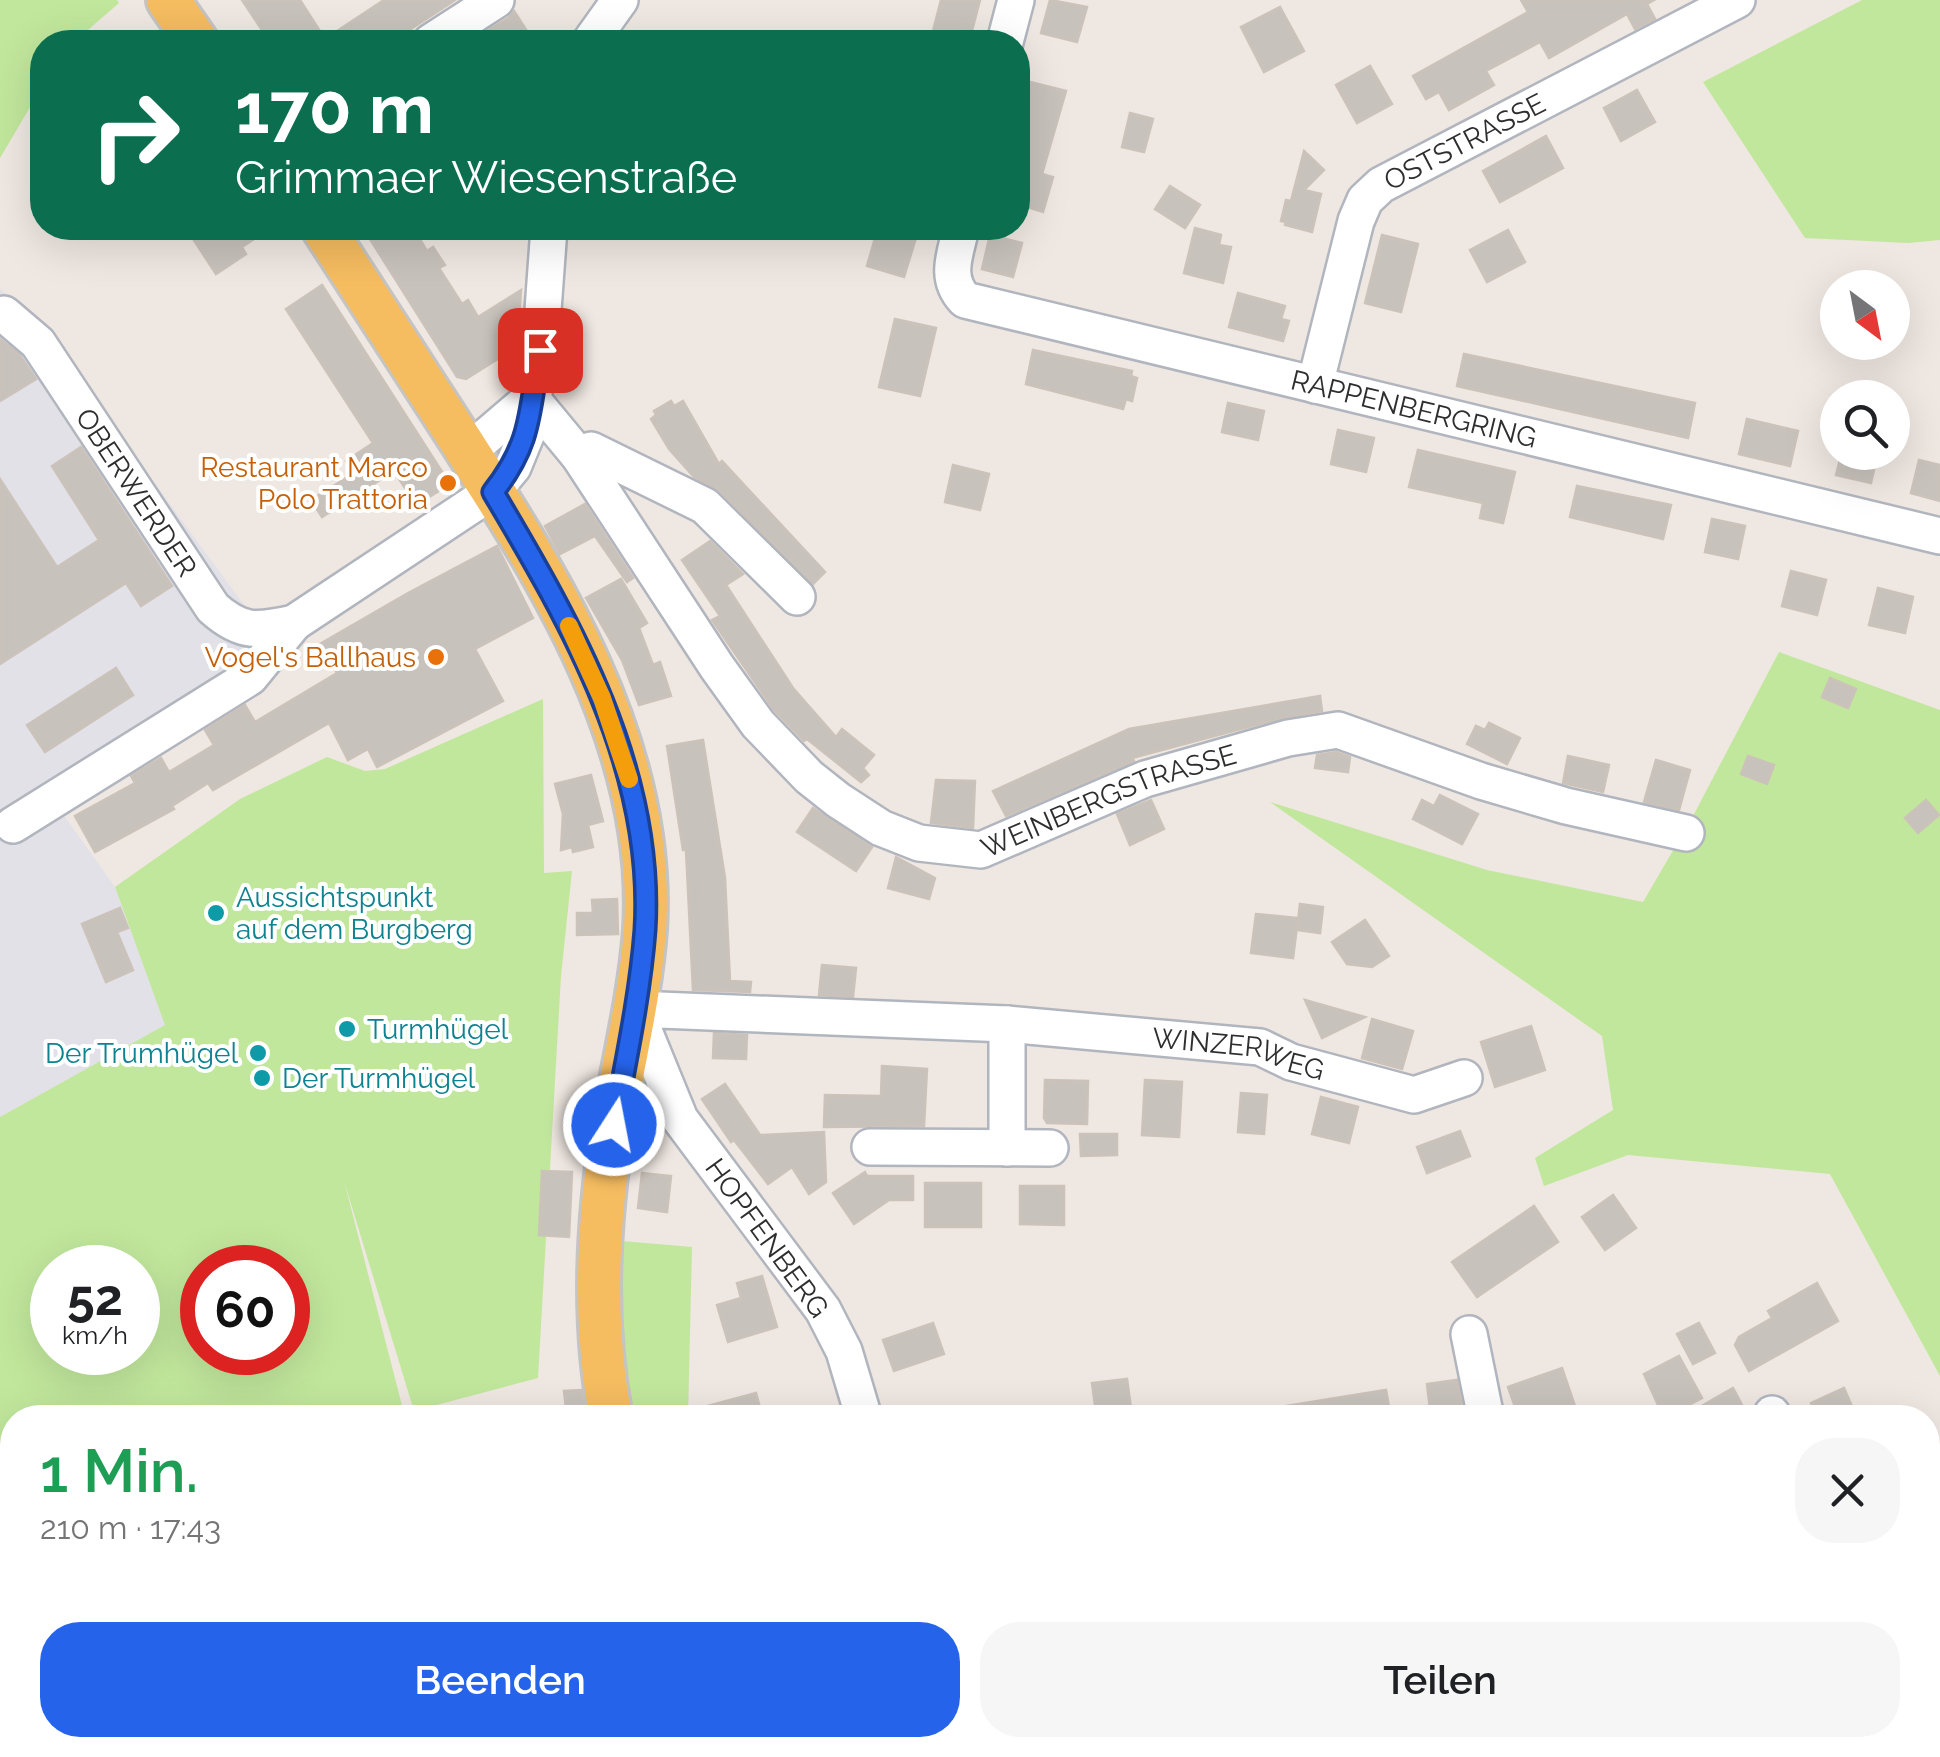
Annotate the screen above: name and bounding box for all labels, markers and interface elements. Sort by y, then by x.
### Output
text: 170 m [235,67,434,149]
icon: right [70,70,200,200]
street label: OSTSTRASSE [1378,86,1551,197]
text: Grimmaer Wiesenstraße [235,151,737,204]
north arrow [1820,270,1910,360]
map controls [1820,270,1910,470]
pin [498,308,583,393]
icon: arrive [513,323,568,378]
street label: RAPPENBERGRING [1288,363,1540,454]
button: search [1820,380,1910,470]
street label: OBERWERDER [69,402,204,582]
place label: Restaurant Marco Polo Trattoria [200,451,428,516]
marker: Restaurant Marco Polo Trattoria [437,472,459,494]
place label: Vogel's Ballhaus [204,641,416,674]
marker: Vogel's Ballhaus [425,646,447,668]
street label: WEINBERGSTRASSE [976,737,1240,864]
place label: Aussichtspunkt auf dem Burgberg [236,881,473,946]
marker: Aussichtspunkt auf dem Burgberg [205,902,227,924]
place label: Turmhügel [367,1013,509,1046]
marker: Turmhügel [336,1018,358,1040]
street label: WINZERWEG [1151,1021,1328,1087]
place label: Der Trumhügel [45,1037,238,1070]
marker: Der Trumhügel [247,1042,269,1064]
place label: Der Turmhügel [282,1062,476,1095]
marker: Der Turmhügel [251,1067,273,1089]
position arrow [562,1073,666,1177]
street label: HOPFENBERG [698,1152,836,1324]
speed limit sign: 60 [180,1245,310,1375]
text: 52 [67,1268,123,1327]
text: km/h [62,1320,128,1350]
text: 1 Min. [40,1436,198,1506]
button: close [1795,1438,1900,1543]
text: 210 m · 17:43 [40,1509,221,1546]
button: Beenden [40,1622,960,1737]
button: Teilen [980,1622,1900,1737]

